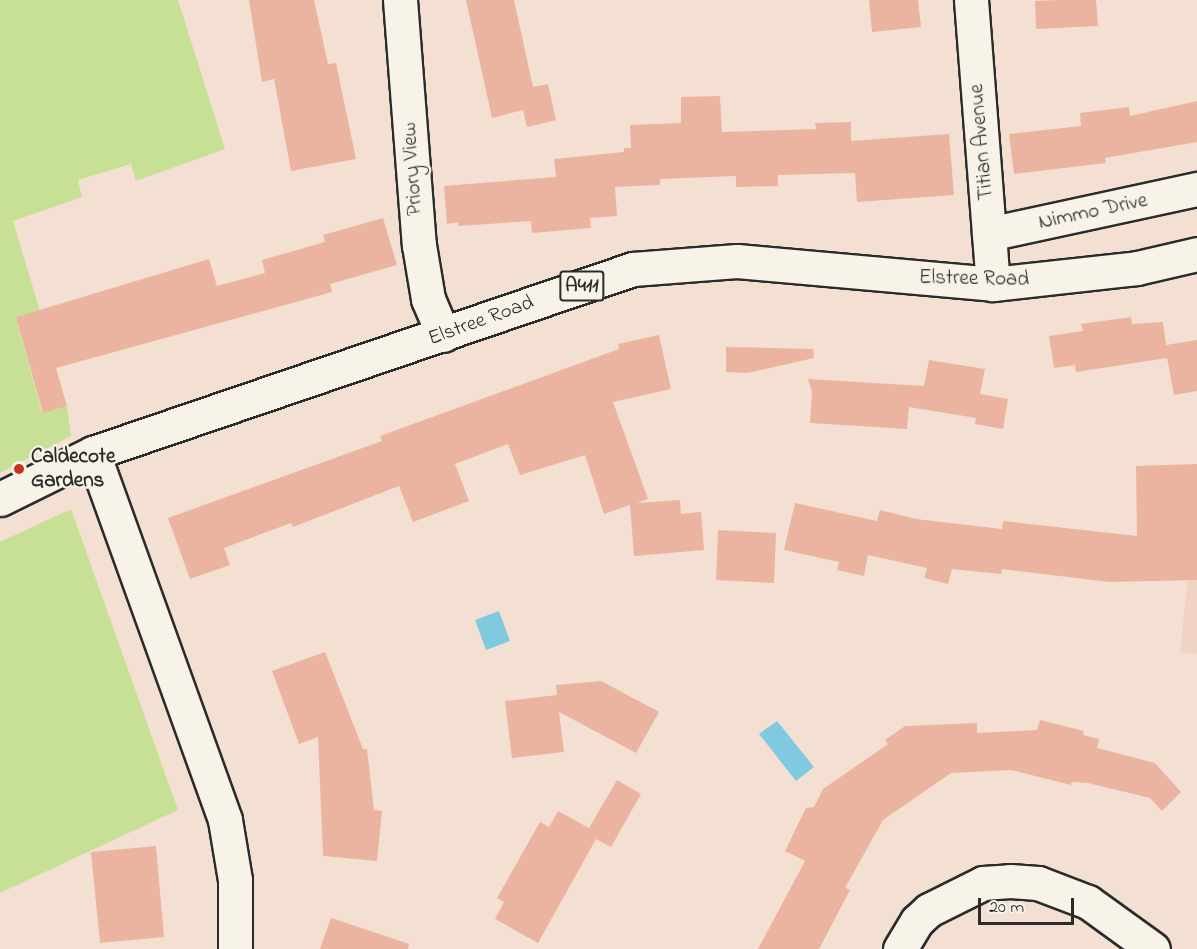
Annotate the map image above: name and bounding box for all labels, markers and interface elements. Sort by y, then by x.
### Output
street label: Titian Avenue [964,83,1000,201]
street label: Priory View [397,122,429,216]
street label: Nimmo Drive [1036,188,1150,236]
street label: Elstree Road [919,265,1029,293]
road number: A411 [558,269,606,303]
street label: Elstree Road [425,290,537,352]
place label: Caldecote Gardens [31,444,115,494]
marker: Caldecote Gardens [12,462,26,476]
scale bar [981,886,1077,924]
text: 20 m [989,895,1024,921]

